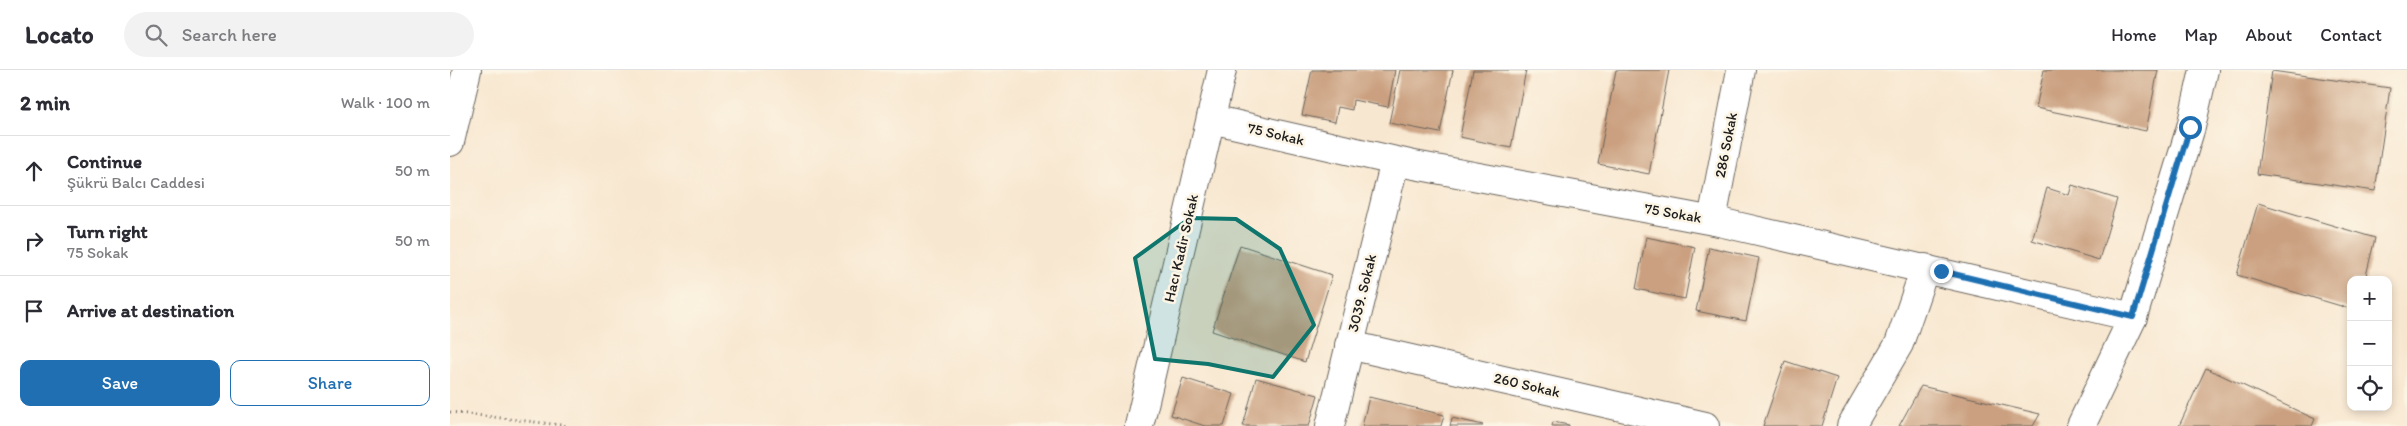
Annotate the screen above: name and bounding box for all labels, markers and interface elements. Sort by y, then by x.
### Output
search box [124,12,474,57]
text: Locato [25,20,94,49]
icon: search [142,21,170,49]
text: Search here [182,23,277,46]
text: Home [2111,24,2157,46]
text: Map [2185,24,2218,46]
text: About [2246,24,2292,46]
text: Contact [2320,24,2382,46]
text: 2 min [20,90,70,115]
text: Walk · 100 m [341,93,430,112]
street label: 286 Sokak [1711,110,1741,179]
route start [2179,116,2202,139]
street label: 75 Sokak [1246,119,1306,149]
text: Continue [67,150,142,173]
icon: ahead [20,157,48,185]
text: 50 m [395,161,430,180]
text: Şükrü Balcı Caddesi [67,173,205,192]
street label: Hacı Kadir Sokak [1160,192,1202,304]
street label: 75 Sokak [1643,199,1703,227]
text: Turn right [67,220,148,243]
icon: right [20,227,48,255]
text: 50 m [395,231,430,250]
text: 75 Sokak [67,243,128,262]
street label: 3039. Sokak [1344,252,1380,334]
route end [1930,260,1953,283]
map controls [2347,276,2392,411]
button: + [2347,276,2392,321]
icon: arrive [20,297,48,325]
text: Arrive at destination [67,299,234,322]
button: − [2347,321,2392,366]
button: Save [20,360,220,406]
button: Share [230,360,430,406]
button: locate [2347,366,2392,411]
street label: 260 Sokak [1492,369,1562,401]

